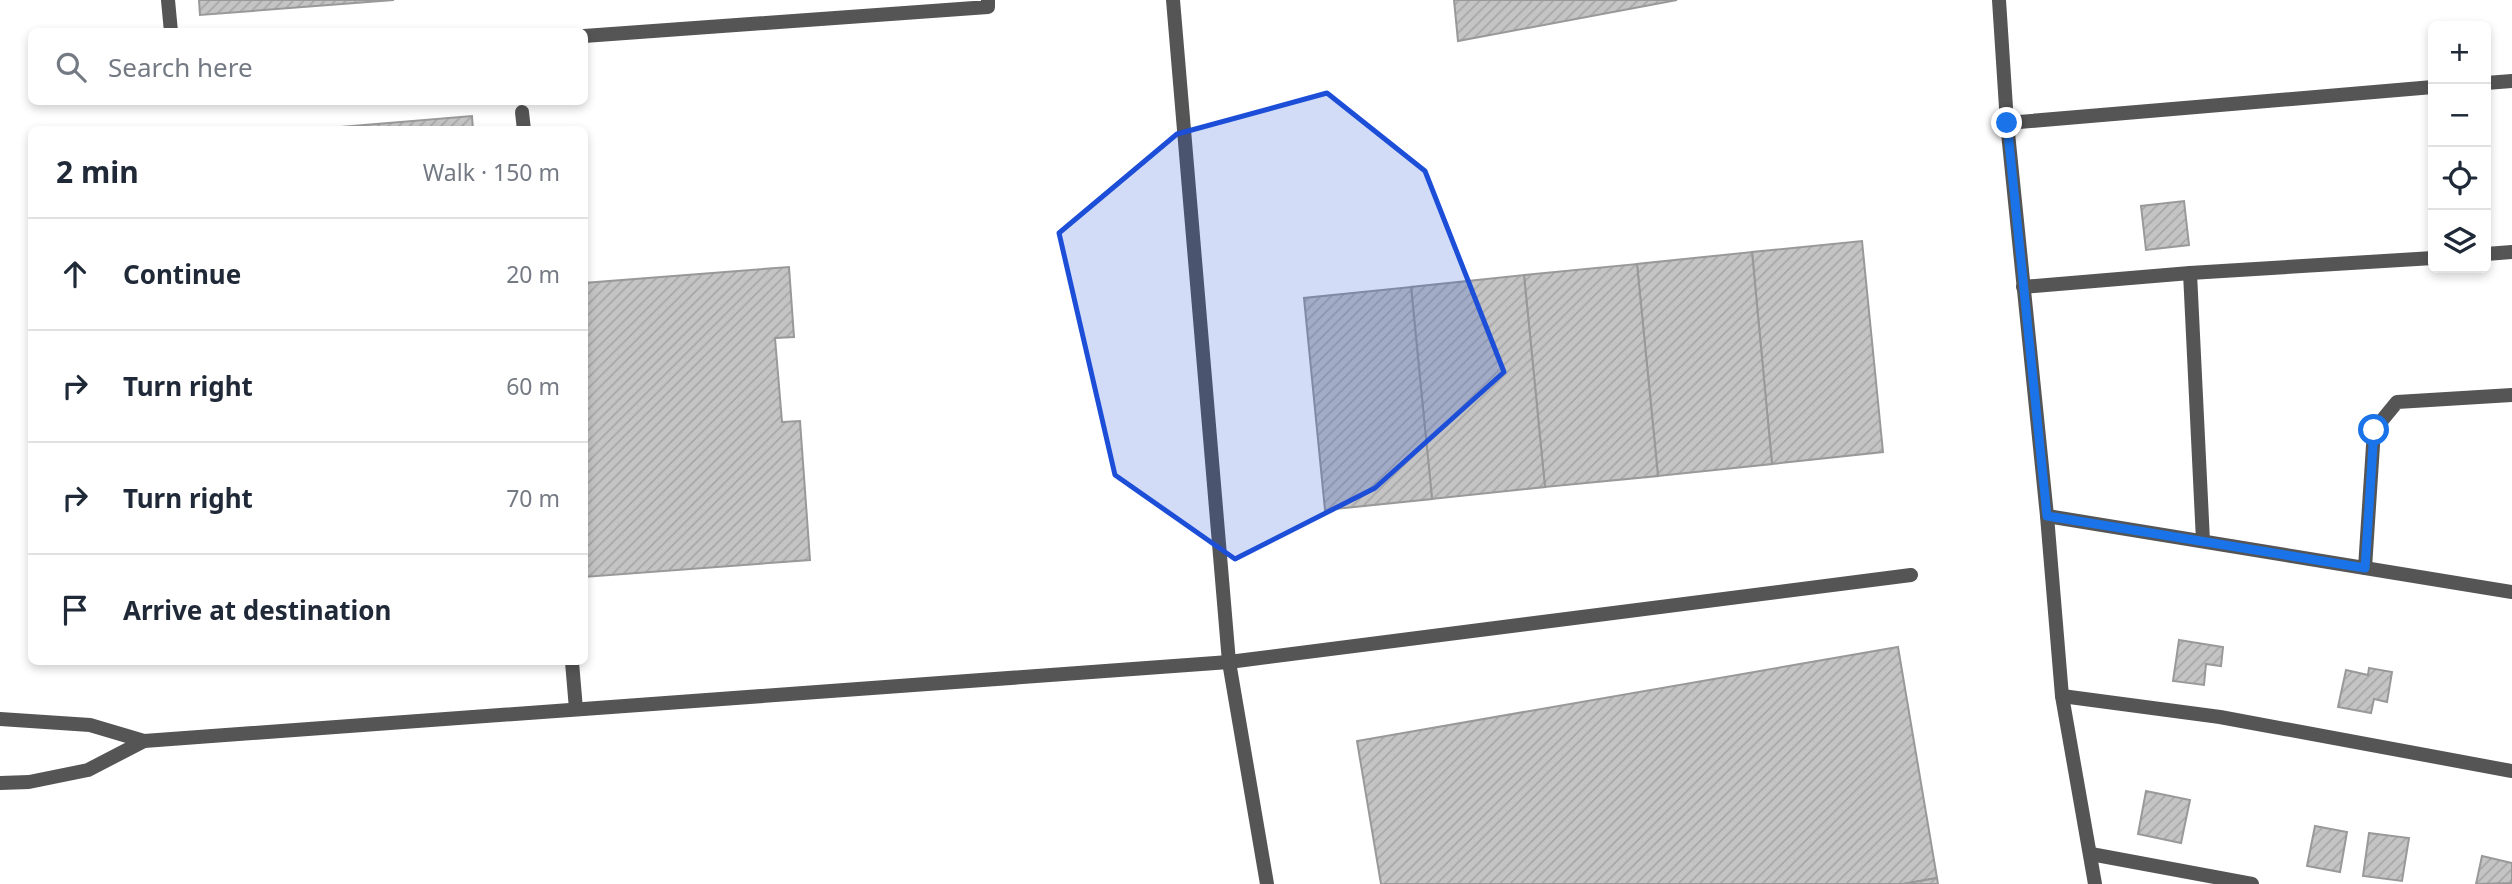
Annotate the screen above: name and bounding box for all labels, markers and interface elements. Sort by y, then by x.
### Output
map controls [2428,21,2491,273]
button: + [2428,21,2491,84]
search box [28,28,588,105]
icon: search [52,48,90,86]
text: Search here [108,49,253,85]
button: − [2428,84,2491,147]
route end [1991,107,2022,138]
button: locate [2428,147,2491,210]
text: 2 min [56,151,139,192]
text: Walk · 150 m [423,156,560,188]
button: layers [2428,210,2491,273]
icon: ahead [56,255,94,293]
text: Continue [123,256,241,292]
text: 20 m [506,258,560,290]
icon: right [56,367,94,405]
text: Turn right [123,368,253,404]
text: 60 m [506,370,560,402]
route start [2358,414,2389,445]
icon: right [56,479,94,517]
text: Turn right [123,480,253,516]
text: 70 m [506,482,560,514]
icon: arrive [56,591,94,629]
text: Arrive at destination [123,592,392,628]

